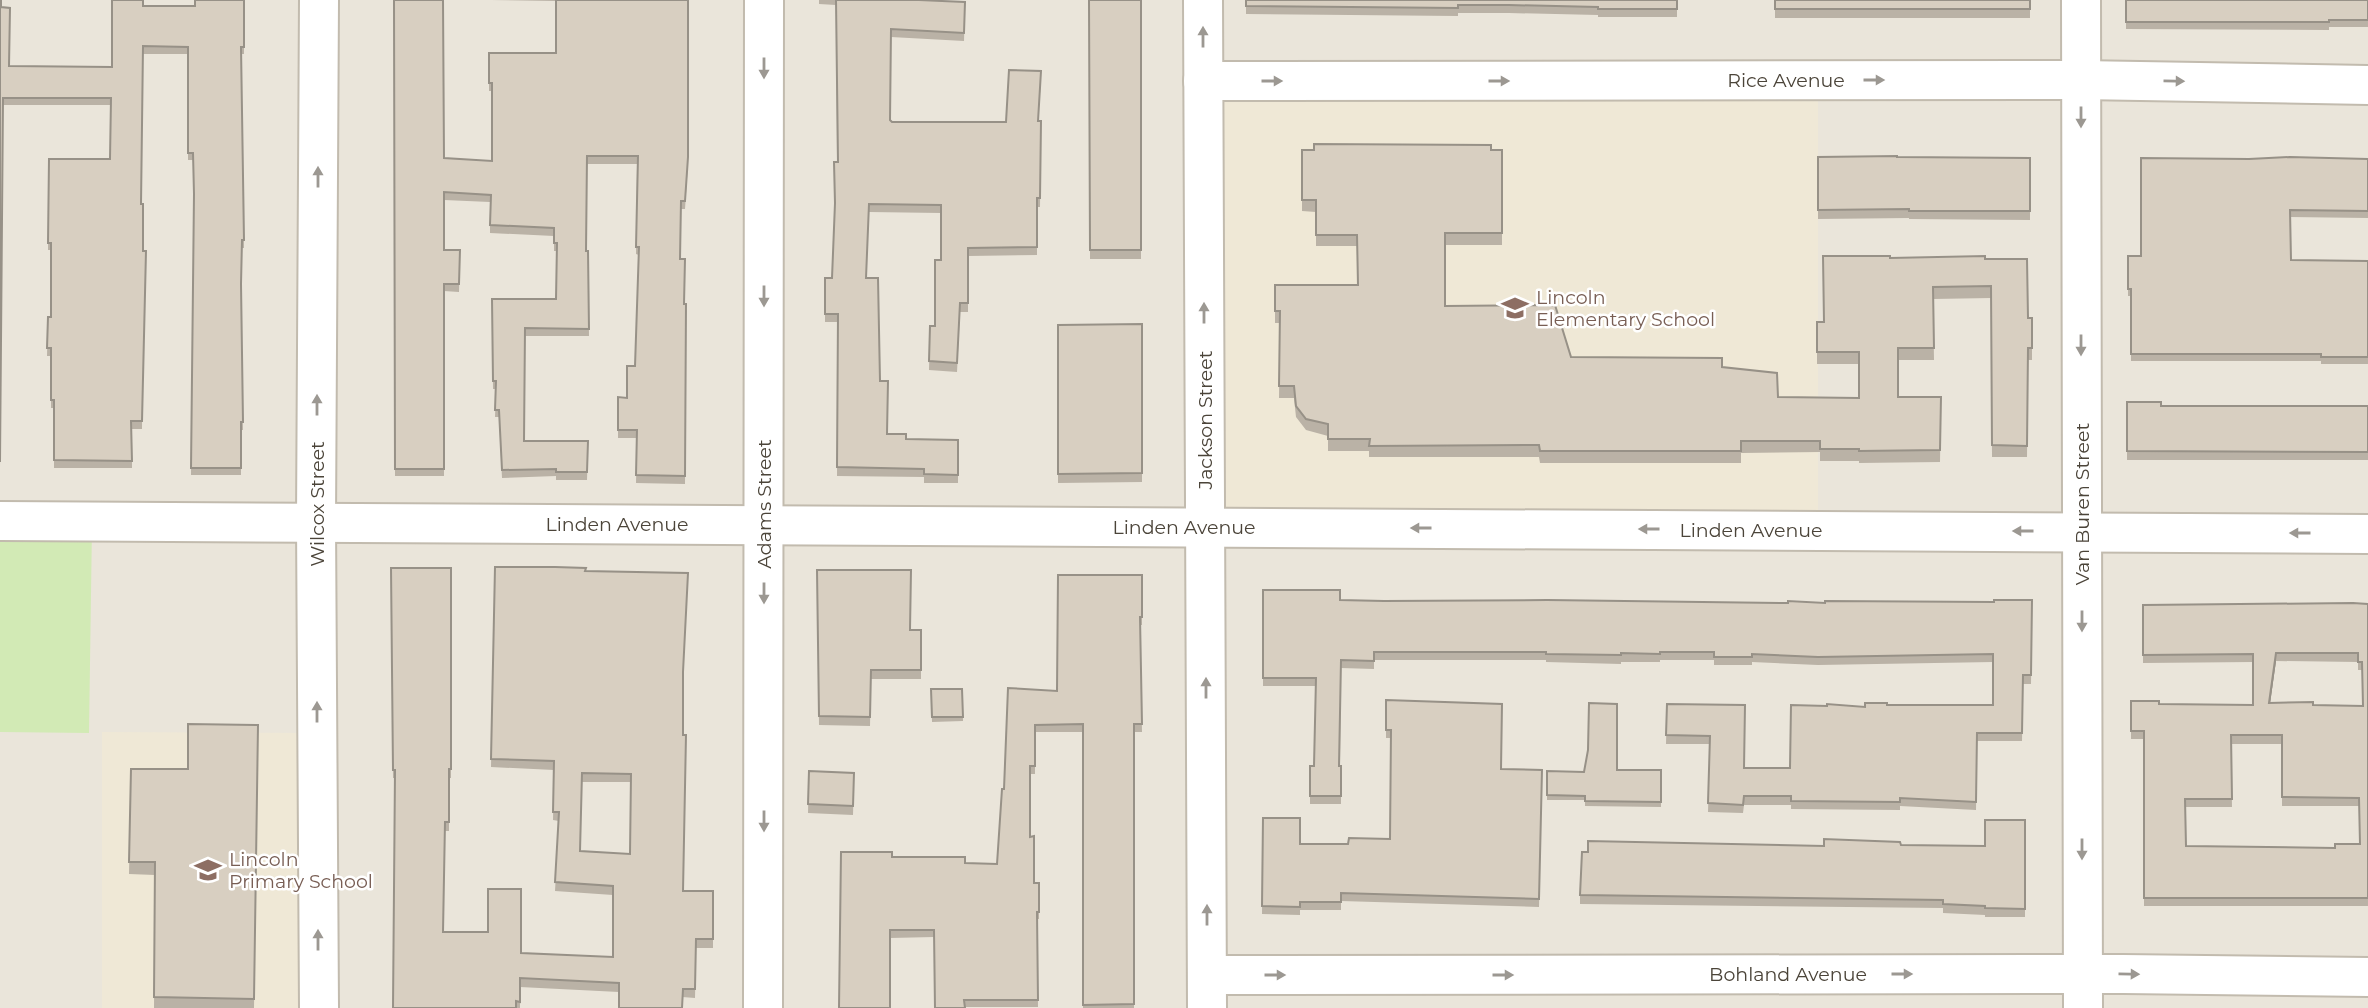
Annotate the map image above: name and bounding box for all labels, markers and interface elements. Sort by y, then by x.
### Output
one-way arrow [1197,26,1209,48]
one-way arrow [758,57,770,79]
street label: Rice Avenue [1727,69,1845,92]
one-way arrow [1863,74,1885,86]
one-way arrow [1261,75,1283,87]
one-way arrow [1488,75,1510,87]
one-way arrow [2163,75,2185,87]
one-way arrow [2075,106,2087,128]
one-way arrow [312,166,324,188]
one-way arrow [758,285,770,307]
place label: Lincoln Elementary School [1536,286,1715,331]
school or university icon: Lincoln Elementary School [1500,293,1530,323]
one-way arrow [1198,302,1210,324]
one-way arrow [2075,334,2087,356]
street label: Jackson Street [1194,350,1217,490]
one-way arrow [311,394,323,416]
street label: Van Buren Street [2071,422,2094,585]
street label: Adams Street [753,439,776,569]
street label: Wilcox Street [306,441,329,567]
street label: Linden Avenue [545,513,689,536]
street label: Linden Avenue [1112,516,1256,539]
street label: Linden Avenue [1679,519,1823,542]
one-way arrow [1410,522,1432,534]
one-way arrow [1638,523,1660,535]
one-way arrow [2012,525,2034,537]
one-way arrow [2289,527,2311,539]
one-way arrow [758,582,770,604]
one-way arrow [2076,610,2088,632]
one-way arrow [1200,677,1212,699]
one-way arrow [311,701,323,723]
one-way arrow [758,810,770,832]
one-way arrow [2076,838,2088,860]
place label: Lincoln Primary School [229,848,373,893]
school or university icon: Lincoln Primary School [193,855,223,885]
one-way arrow [1201,904,1213,926]
one-way arrow [312,929,324,951]
street label: Bohland Avenue [1709,963,1867,986]
one-way arrow [1891,968,1913,980]
one-way arrow [2119,968,2141,980]
one-way arrow [1265,969,1287,981]
one-way arrow [1492,969,1514,981]

